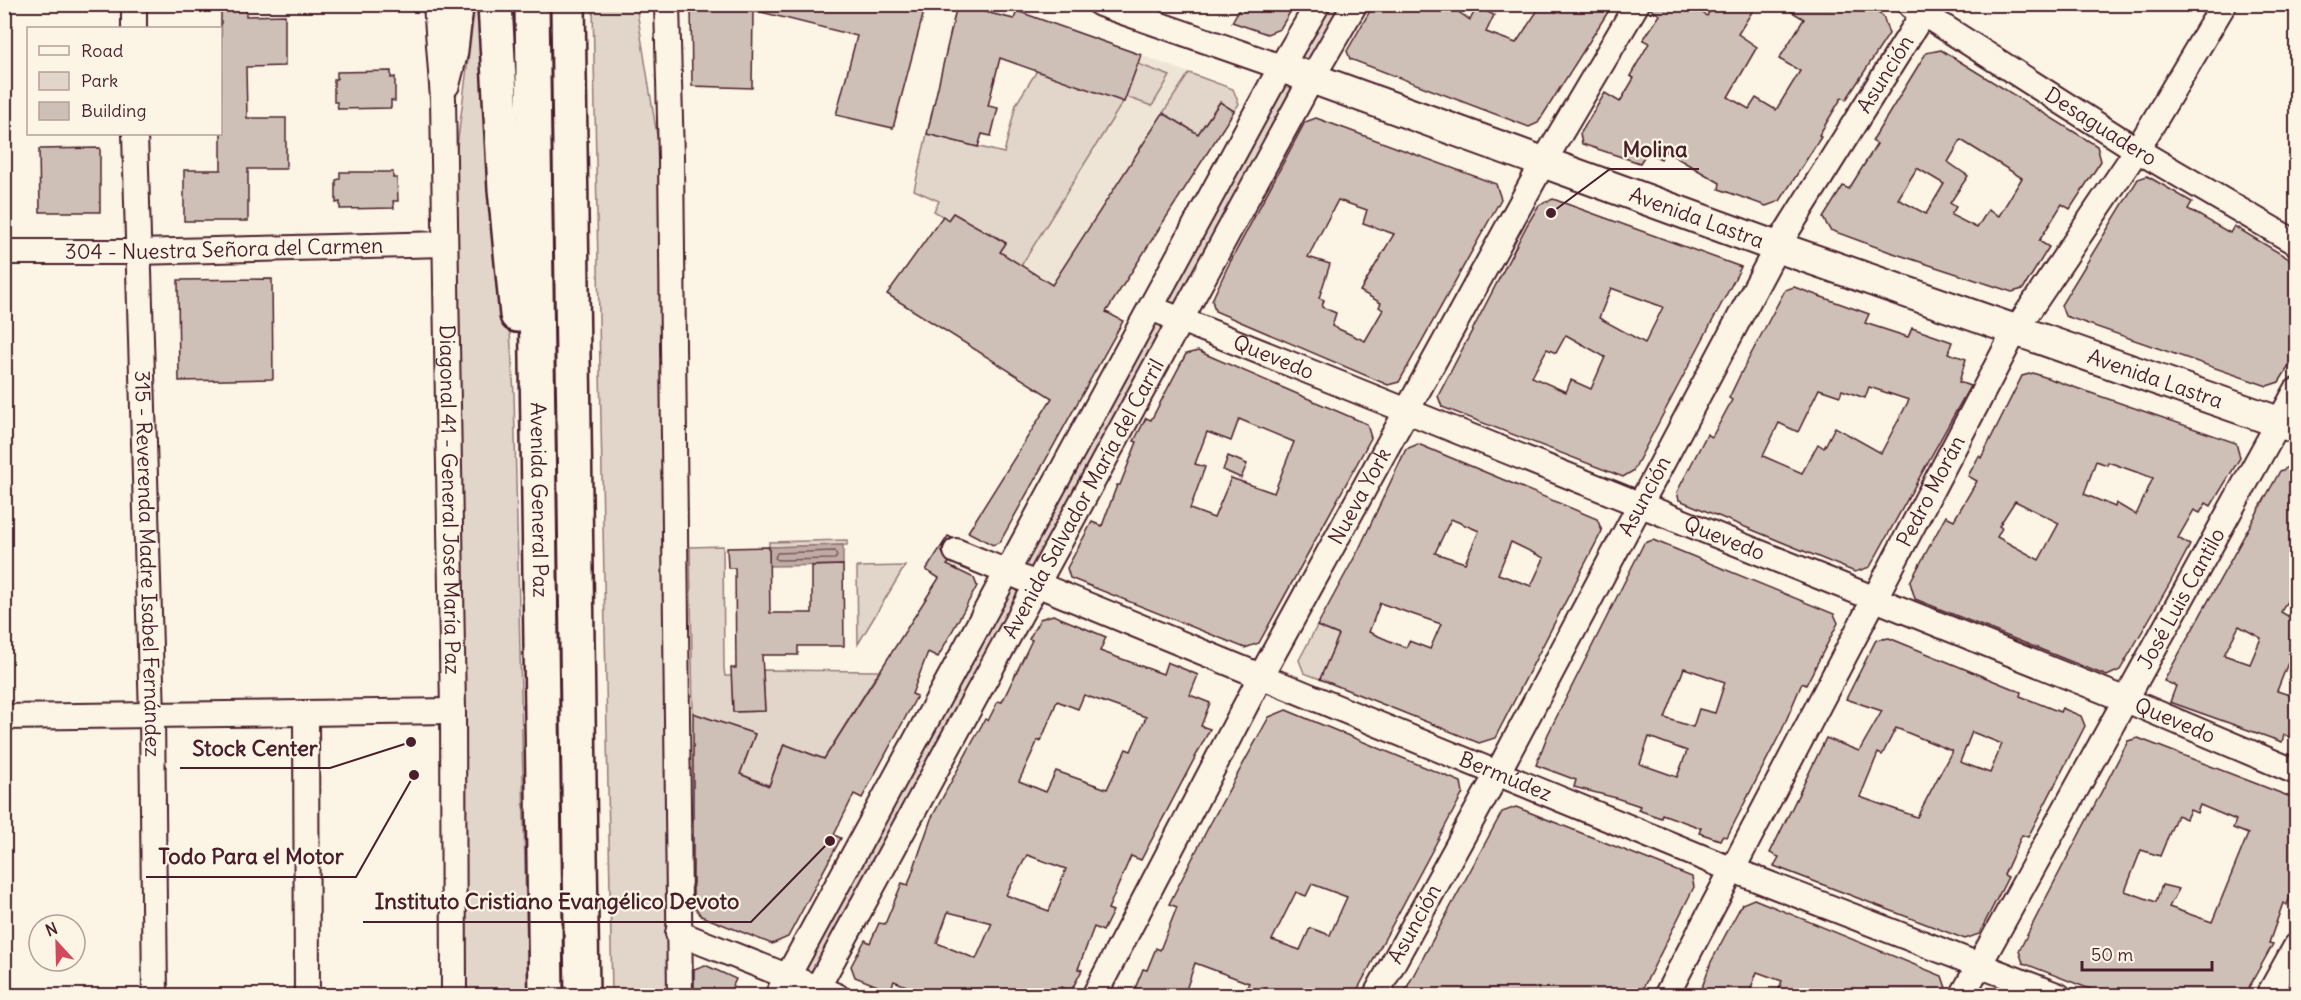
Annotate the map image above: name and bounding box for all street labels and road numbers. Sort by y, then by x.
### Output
street label: Asunción [1850,30,1919,118]
street label: Desaguadero [2040,81,2162,172]
street label: Avenida Lastra [1626,181,1768,254]
street label: 304 - Nuestra Señora del Carmen [65,232,384,265]
street label: Diagonal 41 - General José María Paz [434,324,466,675]
street label: Quevedo [1229,328,1318,385]
street label: Avenida Lastra [2084,342,2226,414]
street label: Avenida Salvador María del Carril [996,354,1170,643]
street label: 315 - Reverenda Madre Isabel Fernández [129,370,166,757]
street label: Avenida General Paz [525,402,554,598]
street label: Pedro Morán [1890,431,1971,551]
street label: Nueva York [1322,443,1397,549]
street label: Asunción [1612,451,1677,541]
street label: Quevedo [1680,510,1769,566]
street label: José Luis Cantilo [2131,523,2231,674]
street label: Quevedo [2131,691,2220,749]
street label: Bermúdez [1455,745,1556,807]
street label: Asunción [1381,879,1447,968]

